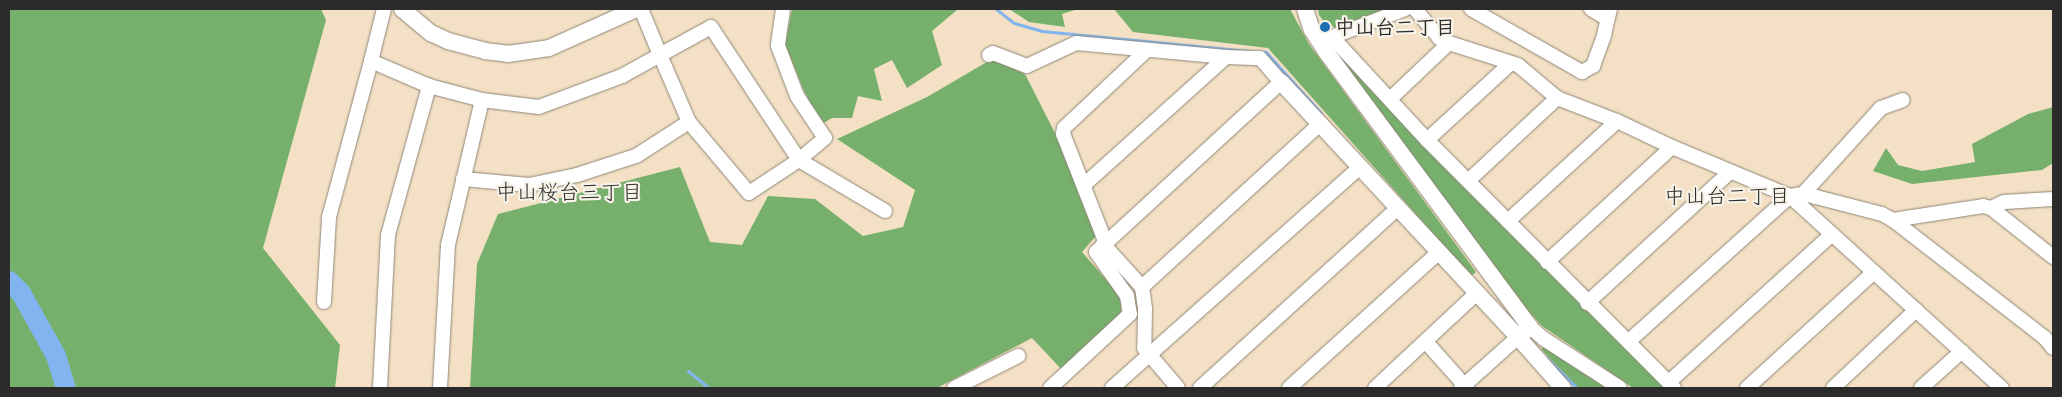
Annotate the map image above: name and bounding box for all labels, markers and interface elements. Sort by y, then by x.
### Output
place label: 中山台二丁目 [1335,15,1455,39]
marker: 中山台二丁目 [1319,21,1331,33]
district label: 中山桜台三丁目 [496,179,642,205]
district label: 中山台二丁目 [1664,183,1790,209]

